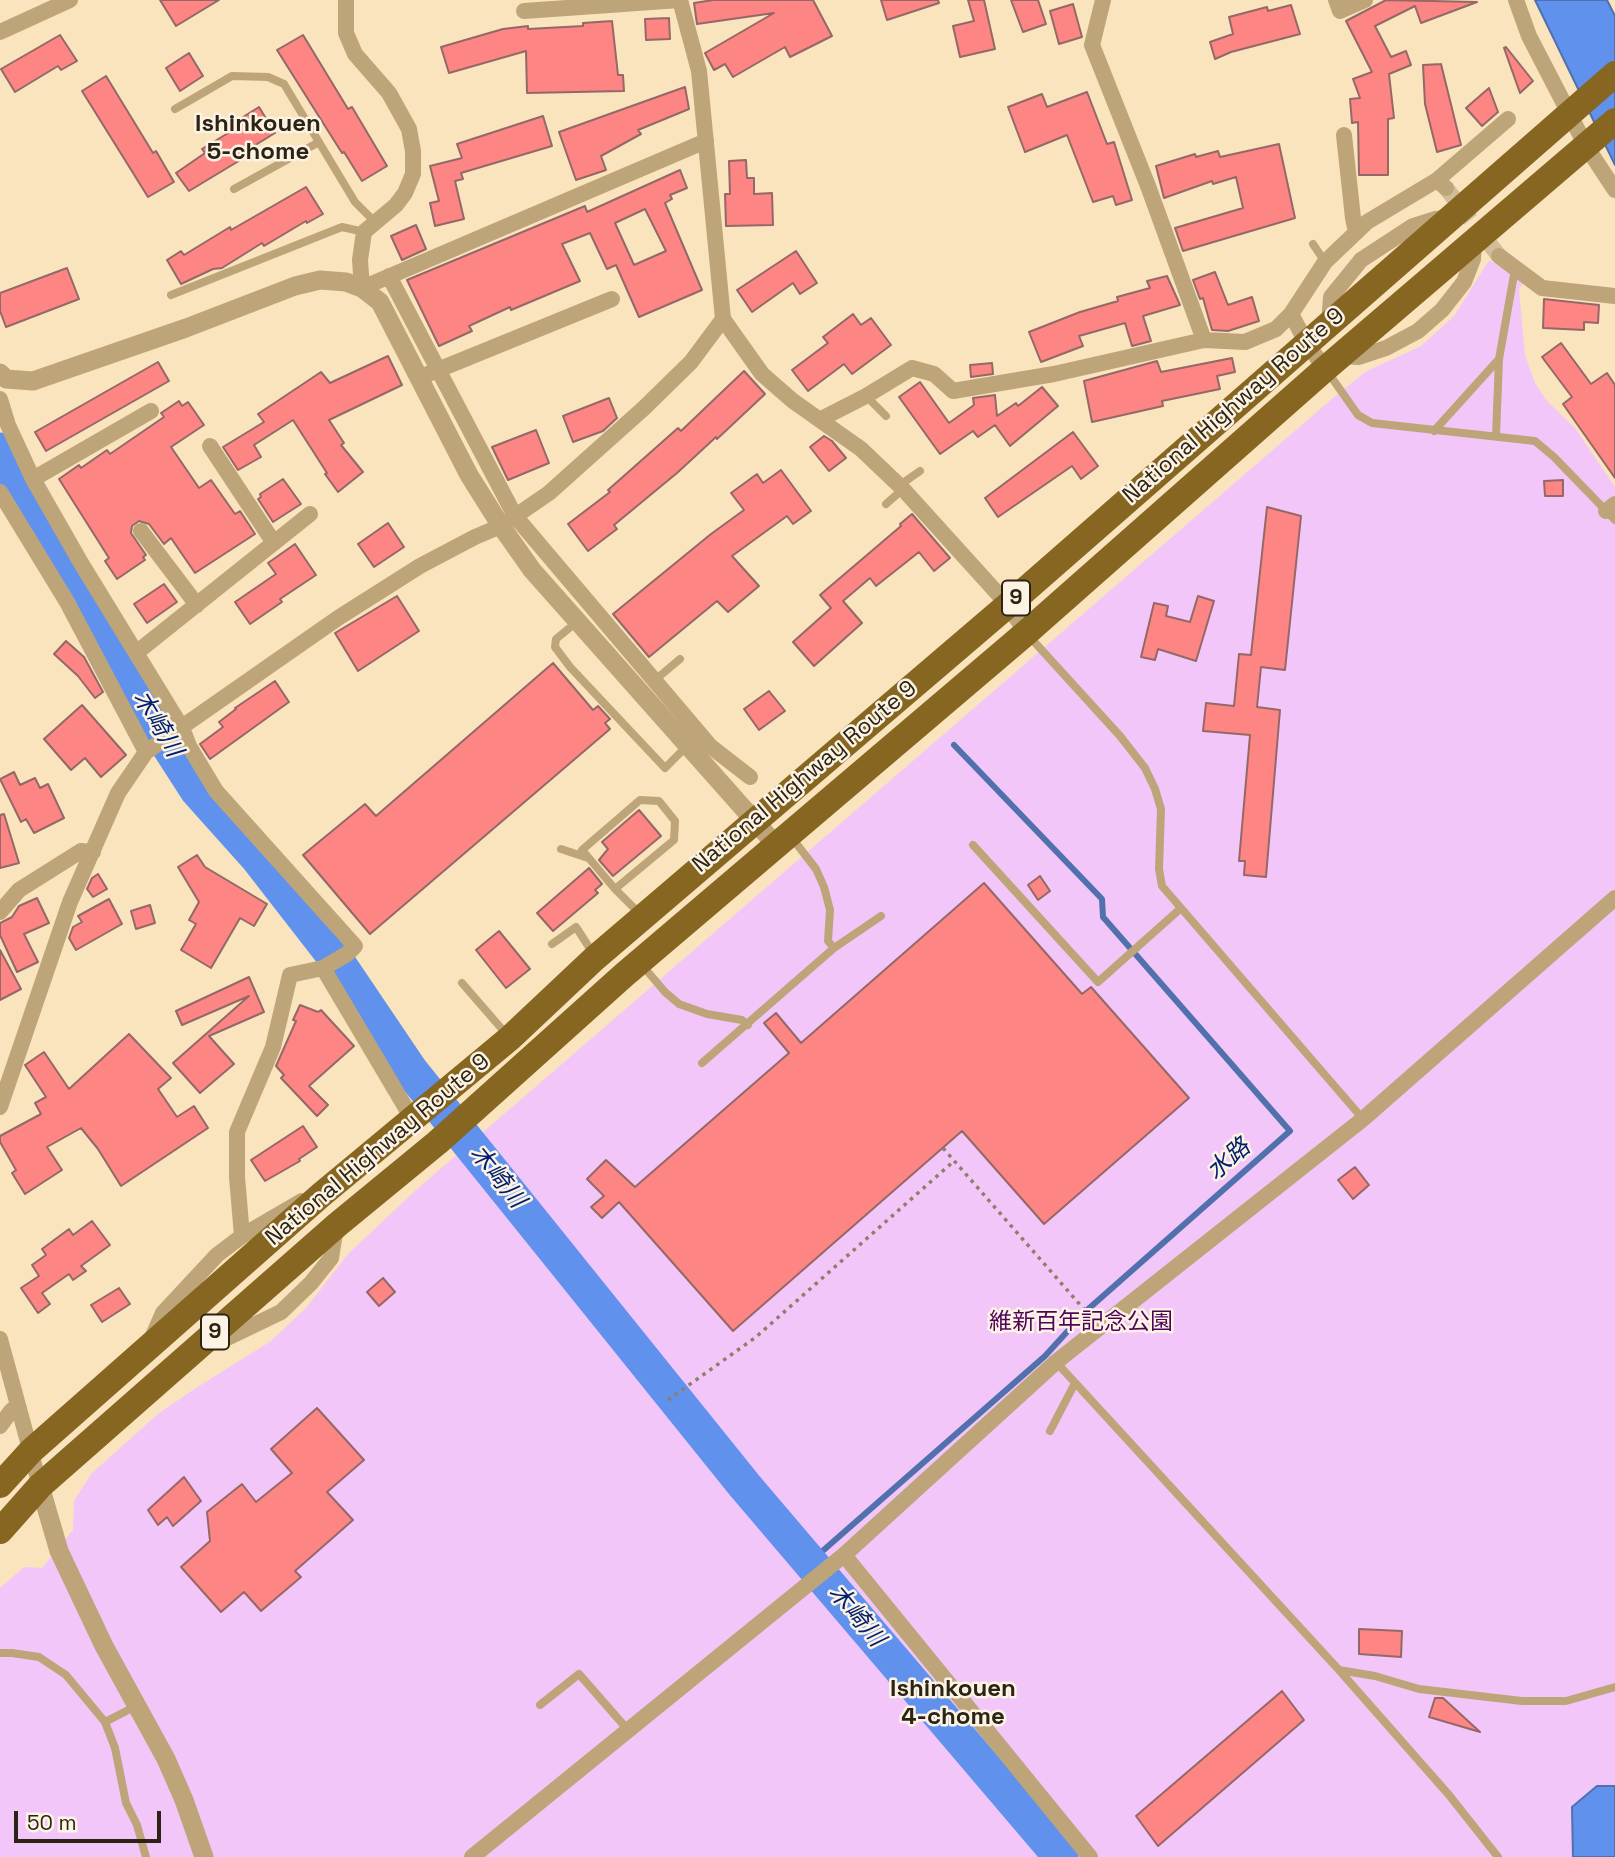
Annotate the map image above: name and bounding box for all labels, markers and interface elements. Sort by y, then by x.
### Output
district label: Ishinkouen 5-chome [195,110,321,166]
street label: National Highway Route 9 [1118,302,1350,510]
road number: 9 [1002,580,1030,616]
street label: National Highway Route 9 [687,675,923,879]
water label: 木崎川 [126,686,188,762]
street label: National Highway Route 9 [260,1048,496,1252]
water label: 水路 [1201,1133,1257,1187]
water label: 木崎川 [463,1140,531,1214]
park label: 維新百年記念公園 [989,1309,1173,1337]
road number: 9 [201,1314,229,1350]
water label: 木崎川 [822,1579,890,1653]
district label: Ishinkouen 4-chome [890,1675,1016,1731]
scale bar [18,1798,164,1842]
text: 50 m [27,1809,77,1836]

